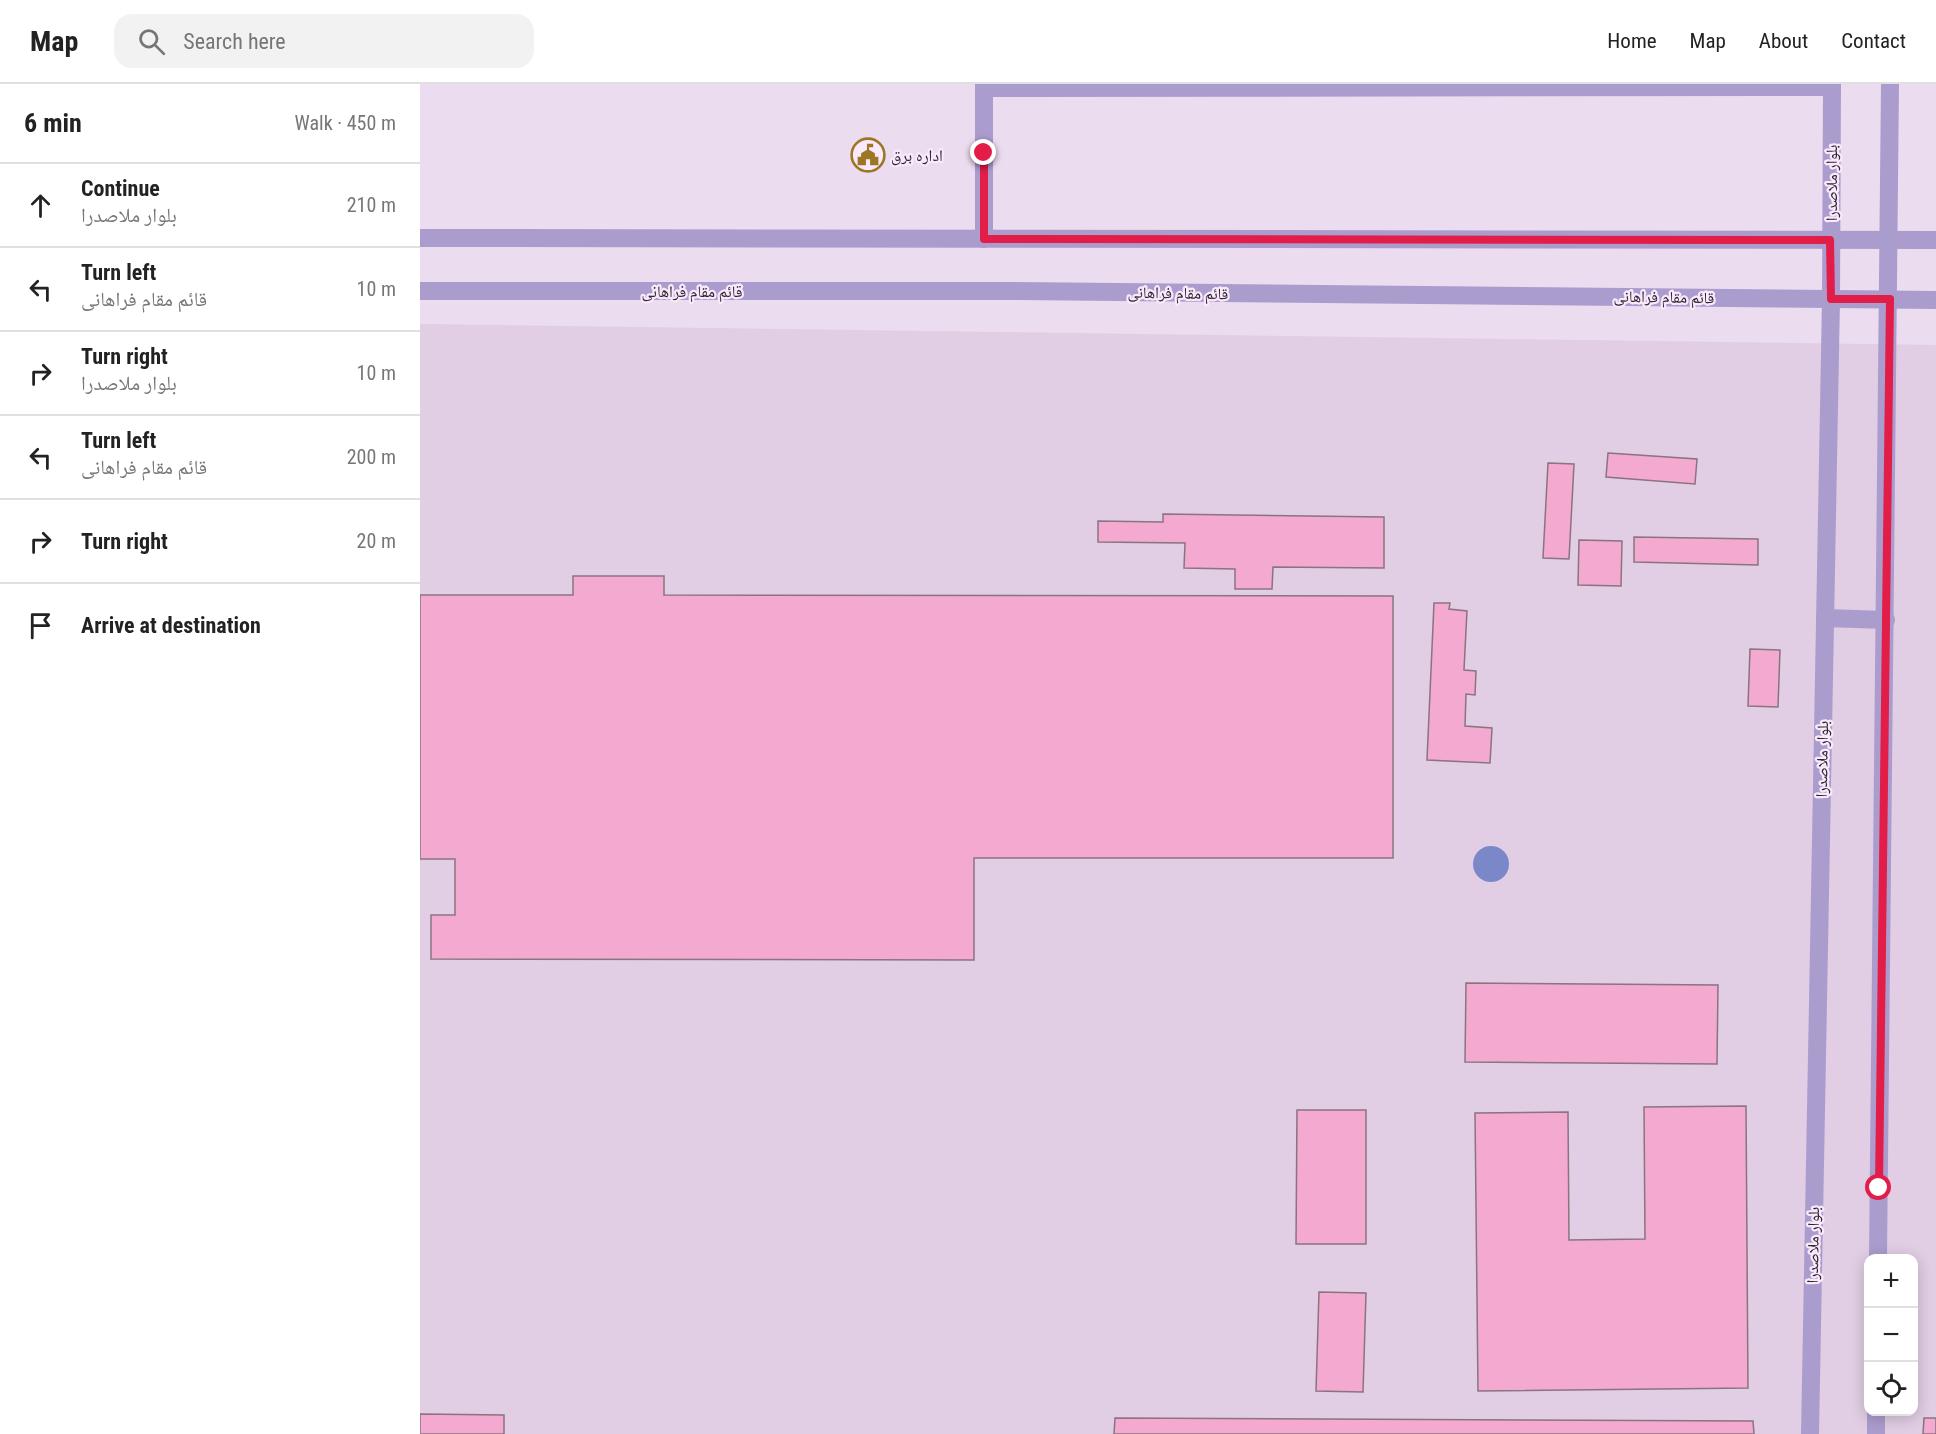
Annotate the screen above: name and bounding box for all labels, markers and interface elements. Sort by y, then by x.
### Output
search box [114,14,534,68]
text: Map [30,25,78,58]
icon: search [135,25,168,58]
text: Search here [183,29,286,54]
text: Home [1607,29,1657,53]
text: Map [1690,29,1726,53]
text: About [1759,29,1808,53]
text: Contact [1841,29,1906,53]
text: 6 min [24,108,82,138]
text: Walk · 450 m [295,111,396,135]
public building icon: اداره برق [850,137,886,173]
route end [970,139,996,165]
street label: بلوار ملاصدرا [1822,145,1841,221]
place label: اداره برق [891,146,943,166]
text: Continue [81,176,160,201]
icon: ahead [24,189,57,222]
text: 210 m [347,193,396,217]
text: بلوار ملاصدرا [81,203,177,227]
text: Turn left [81,260,156,285]
icon: left [24,273,57,306]
text: 10 m [357,277,396,301]
street label: قائم مقام فراهانی [642,282,742,302]
street label: قائم مقام فراهانی [1127,283,1229,304]
text: قائم مقام فراهانی [81,287,207,311]
street label: قائم مقام فراهانی [1613,287,1715,308]
text: Turn right [81,344,168,369]
icon: right [24,357,57,390]
text: 10 m [357,361,396,385]
text: بلوار ملاصدرا [81,371,177,395]
text: Turn left [81,428,156,453]
icon: left [24,441,57,474]
text: 200 m [347,445,396,469]
text: قائم مقام فراهانی [81,455,207,479]
icon: right [24,525,57,558]
text: Turn right [81,529,168,554]
text: 20 m [357,529,396,553]
icon: arrive [24,609,57,642]
text: Arrive at destination [81,613,261,638]
street label: بلوار ملاصدرا [1812,721,1832,797]
route start [1865,1174,1891,1200]
street label: بلوار ملاصدرا [1803,1207,1823,1283]
map controls [1864,1254,1918,1416]
button: + [1864,1254,1918,1308]
button: − [1864,1308,1918,1362]
button: locate [1864,1362,1918,1416]

